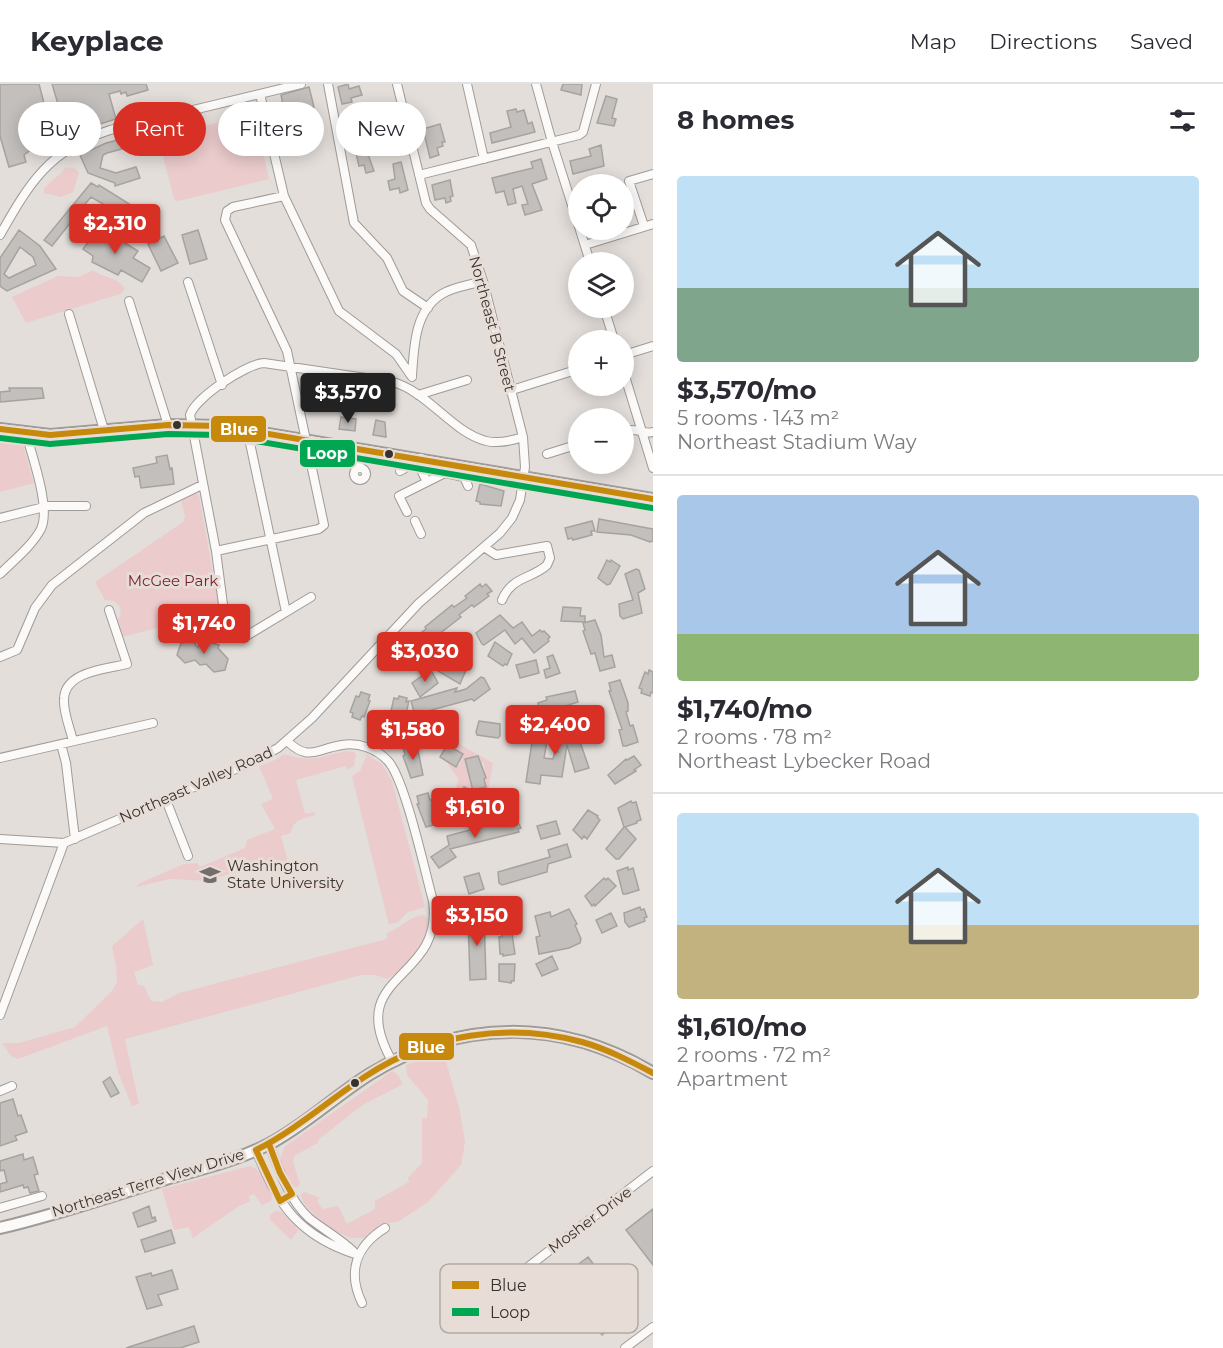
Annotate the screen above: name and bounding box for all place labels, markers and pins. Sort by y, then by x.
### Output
pin: $2,310 [66,204,164,255]
pin: $3,570 [299,373,397,424]
unlabelled marker [171,419,183,431]
unlabelled marker [383,448,395,460]
pin: $1,740 [155,604,253,655]
pin: $3,030 [376,632,474,683]
pin: $2,400 [506,705,604,756]
pin: $1,580 [364,710,462,761]
pin: $1,610 [426,788,524,839]
place label: Washington State University [227,856,344,892]
school or university icon: Washington State University [198,863,222,887]
pin: $3,150 [428,896,526,947]
unlabelled marker [349,1077,361,1089]

